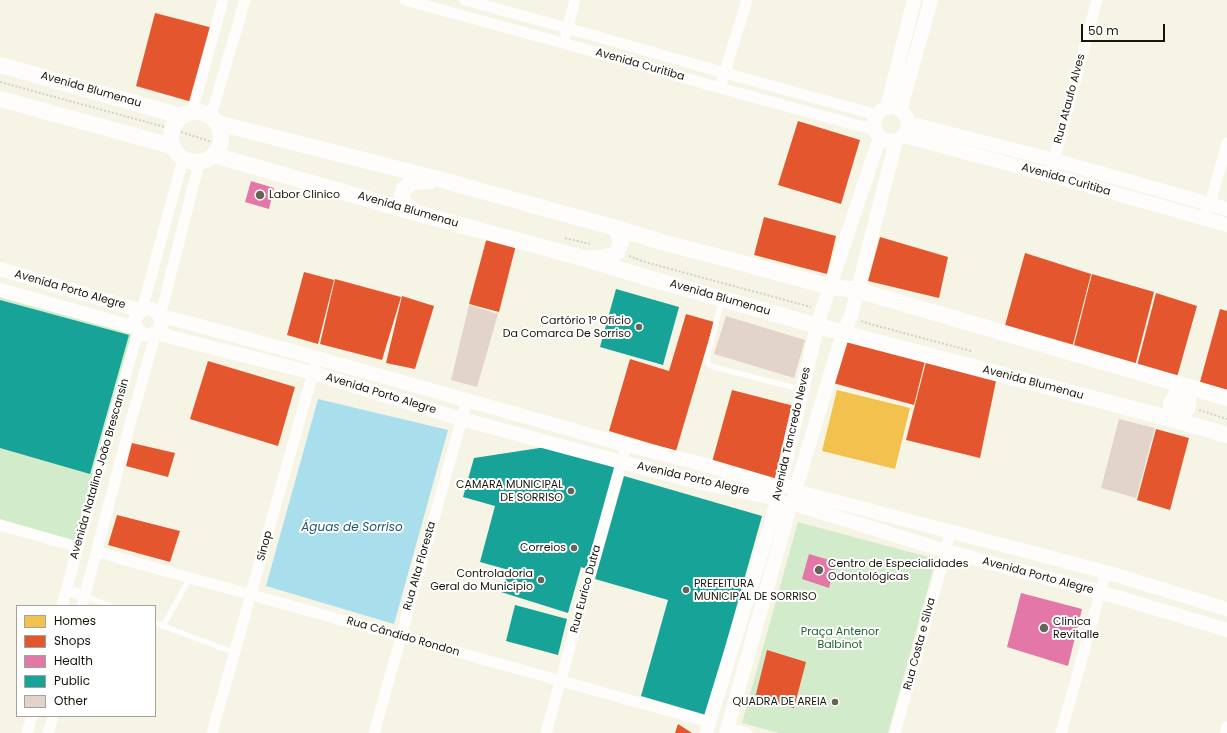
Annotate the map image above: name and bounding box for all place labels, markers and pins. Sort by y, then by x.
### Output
place label: Labor Clinico [269,188,340,202]
marker: Labor Clinico [254,189,266,201]
place label: Cartório 1º Ofício Da Comarca De Sorriso [503,314,631,340]
marker: Cartório 1º Ofício Da Comarca De Sorriso [634,322,644,332]
place label: CAMARA MUNICIPAL DE SORRISO [456,478,563,504]
marker: CAMARA MUNICIPAL DE SORRISO [566,486,576,496]
place label: Correios [520,541,566,555]
marker: Correios [569,543,579,553]
place label: Centro de Especialidades Odontológicas [828,557,968,583]
marker: Centro de Especialidades Odontológicas [813,564,825,576]
place label: Controladoria Geral do Município [430,567,533,593]
marker: Controladoria Geral do Município [536,575,546,585]
place label: PREFEITURA MUNICIPAL DE SORRISO [694,577,817,603]
marker: PREFEITURA MUNICIPAL DE SORRISO [681,585,691,595]
place label: Clinica Revitalle [1053,615,1099,641]
marker: Clinica Revitalle [1038,622,1050,634]
place label: QUADRA DE AREIA [732,695,827,709]
marker: QUADRA DE AREIA [830,697,840,707]

